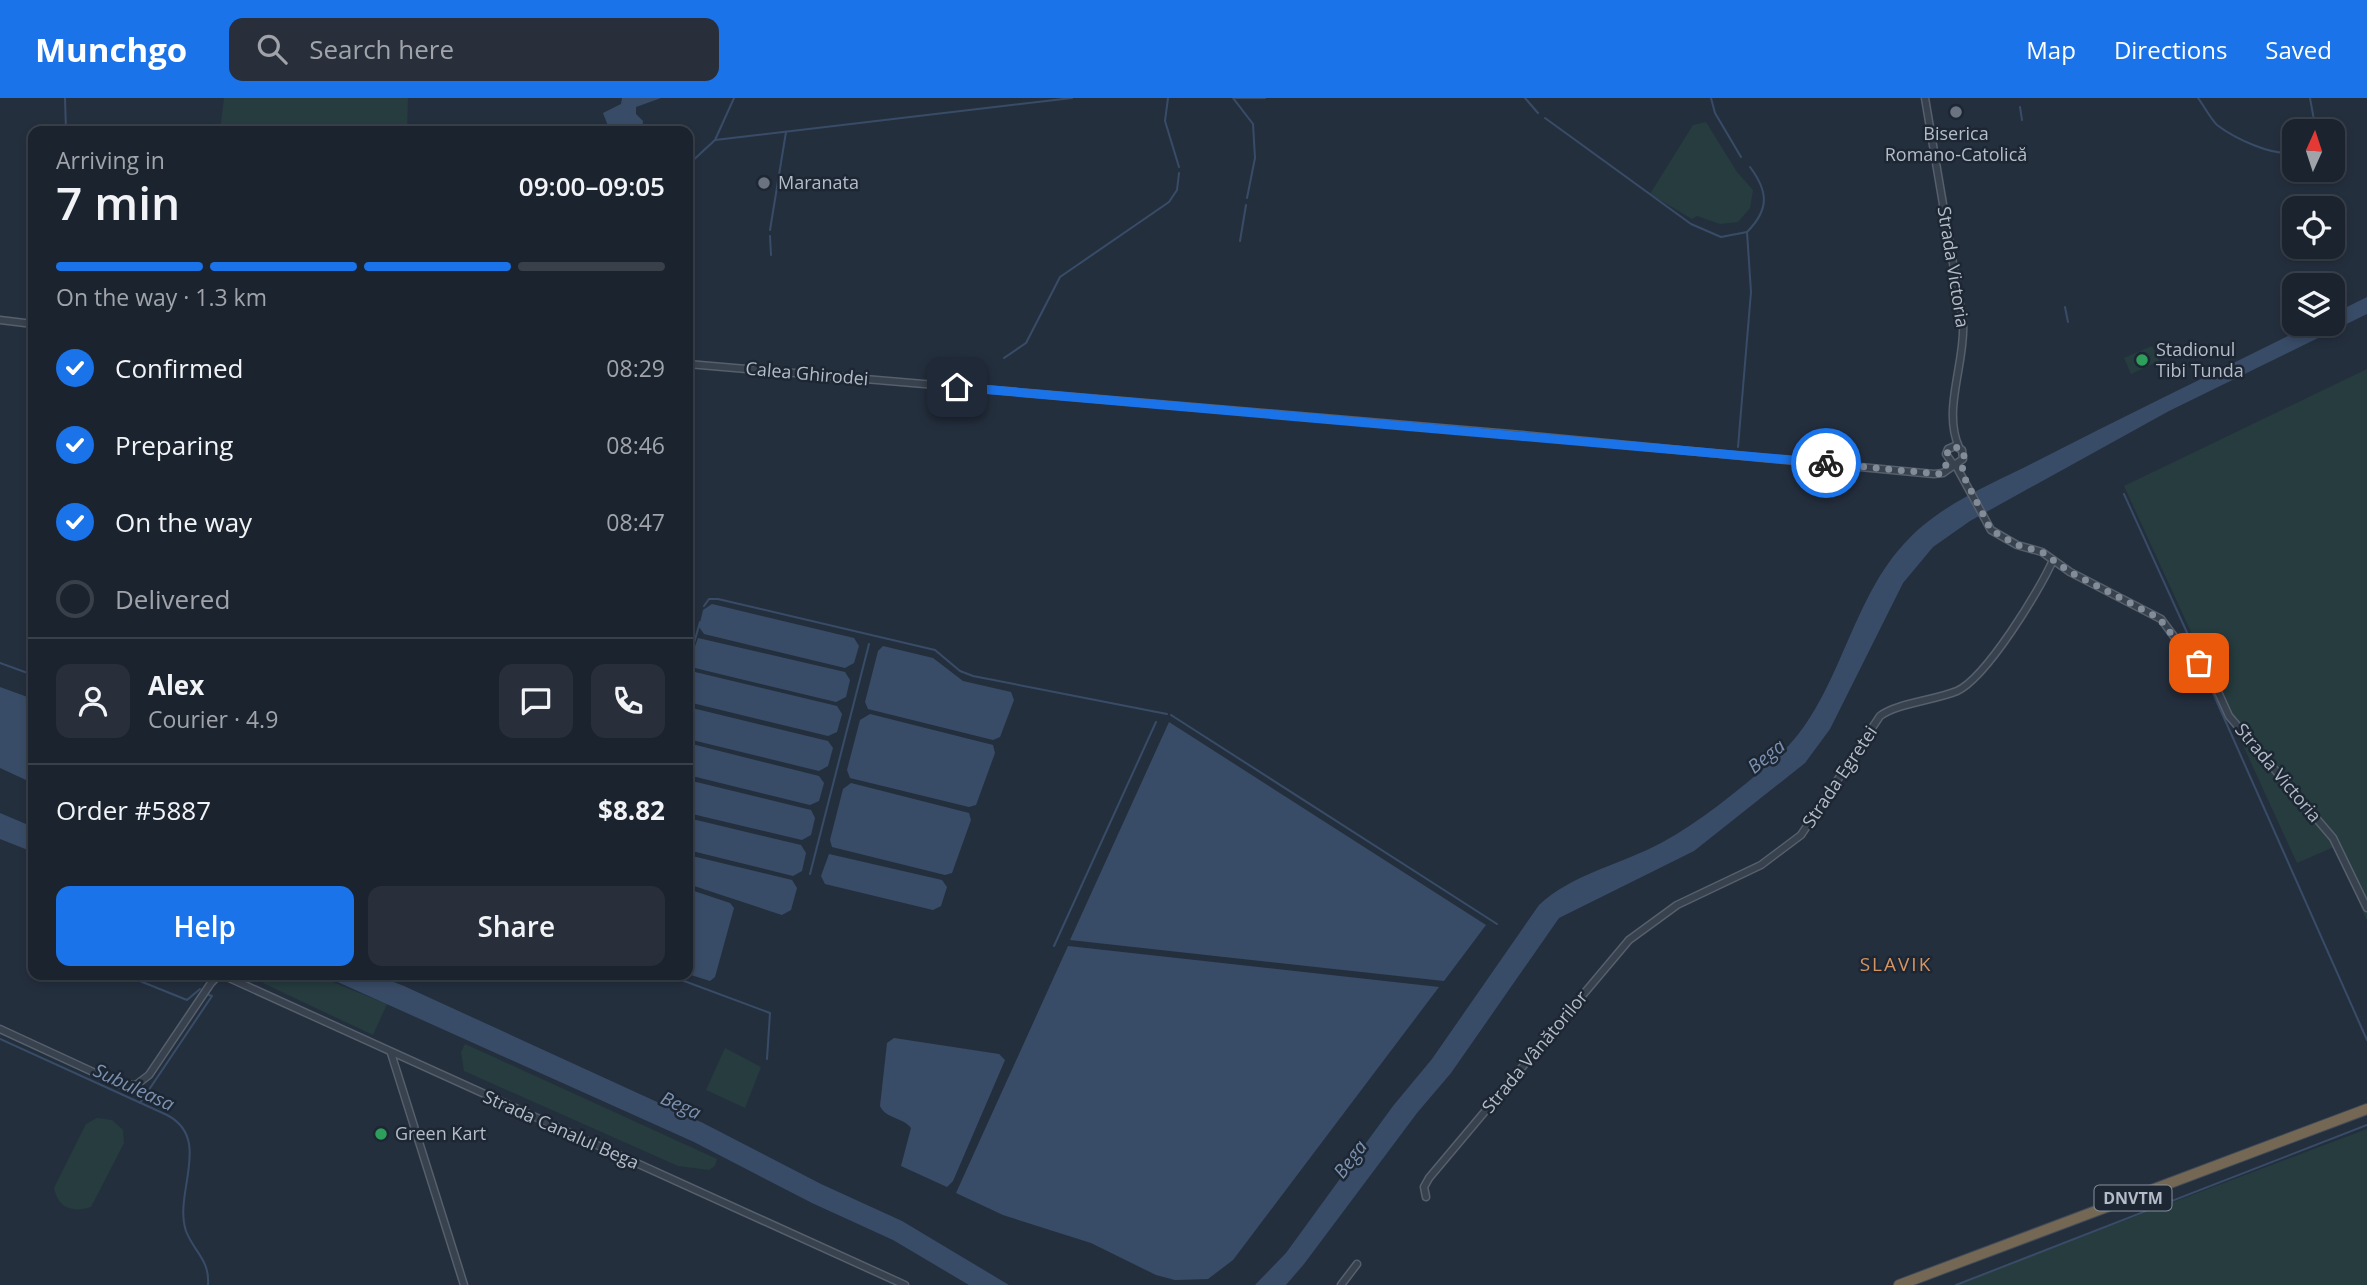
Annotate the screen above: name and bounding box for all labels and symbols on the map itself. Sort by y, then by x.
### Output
marker: Biserica Romano-Catolică [1948,104,1964,120]
north arrow [2282,119,2345,182]
place label: Biserica Romano-Catolică [1885,121,2027,166]
place label: Maranata [778,170,859,194]
marker: Maranata [756,175,772,191]
street label: Strada Victoria [1933,205,1975,329]
place label: Stadionul Tibi Tunda [2156,337,2244,382]
marker: Stadionul Tibi Tunda [2134,352,2150,368]
street label: Calea Ghirodei [745,356,869,390]
pin [927,357,987,417]
courier [1791,428,1861,498]
pin [2169,633,2229,693]
street label: Strada Victoria [2230,718,2327,827]
street label: Strada Egretei [1796,721,1882,832]
water label: Bega [1742,733,1790,779]
district label: SLAVIK [1860,951,1932,977]
street label: Strada Vânătorilor [1476,985,1593,1118]
water label: Subuleasa [89,1057,179,1117]
street label: Strada Canalul Bega [480,1084,643,1174]
water label: Bega [657,1085,705,1125]
place label: Green Kart [395,1121,486,1145]
marker: Green Kart [373,1126,389,1142]
water label: Bega [1327,1134,1373,1183]
road number: DNVTM [2094,1186,2172,1210]

